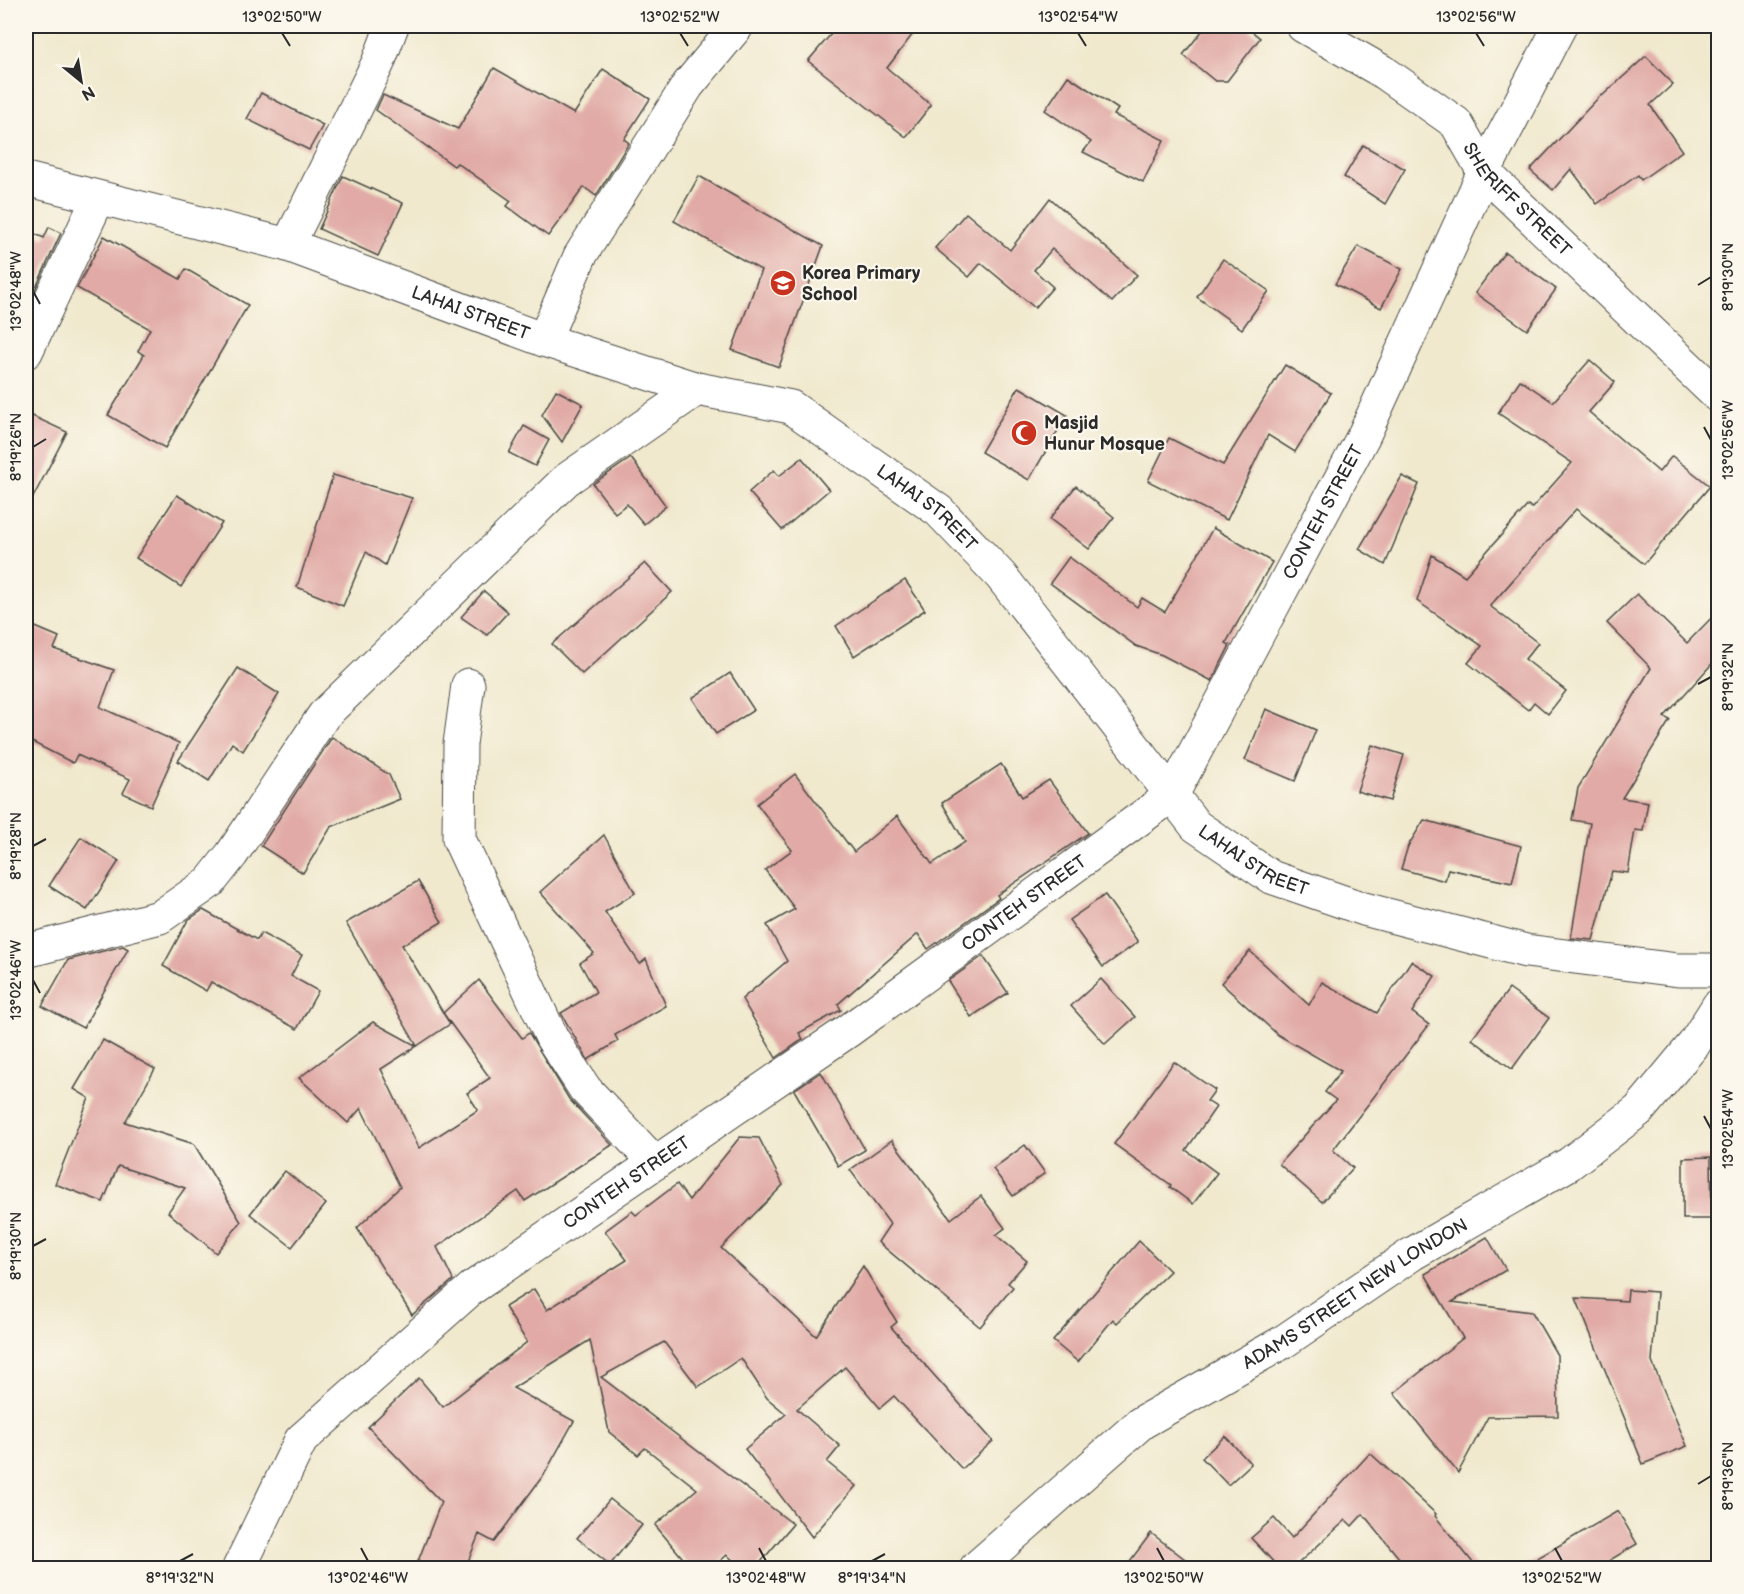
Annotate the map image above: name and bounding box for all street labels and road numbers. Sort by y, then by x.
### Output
street label: SHERIFF STREET [1458,139,1575,261]
street label: LAHAI STREET [408,282,533,345]
street label: CONTEH STREET [1279,441,1368,583]
street label: LAHAI STREET [872,460,981,555]
street label: LAHAI STREET [1194,821,1311,900]
street label: CONTEH STREET [958,851,1091,956]
street label: CONTEH STREET [559,1132,694,1234]
street label: ADAMS STREET NEW LONDON [1239,1214,1472,1374]

